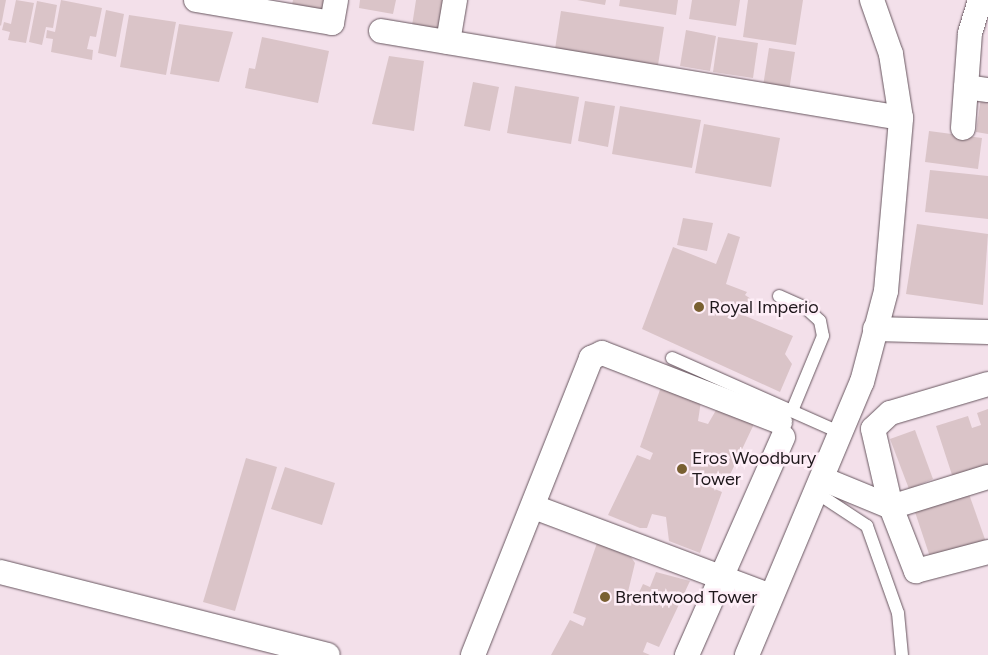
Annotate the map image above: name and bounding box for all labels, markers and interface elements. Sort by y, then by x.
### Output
place label: Royal Imperio [709,296,819,318]
marker: Royal Imperio [693,301,705,313]
place label: Eros Woodbury Tower [692,448,816,490]
marker: Eros Woodbury Tower [676,463,688,475]
place label: Brentwood Tower [615,586,757,608]
marker: Brentwood Tower [599,591,611,603]

